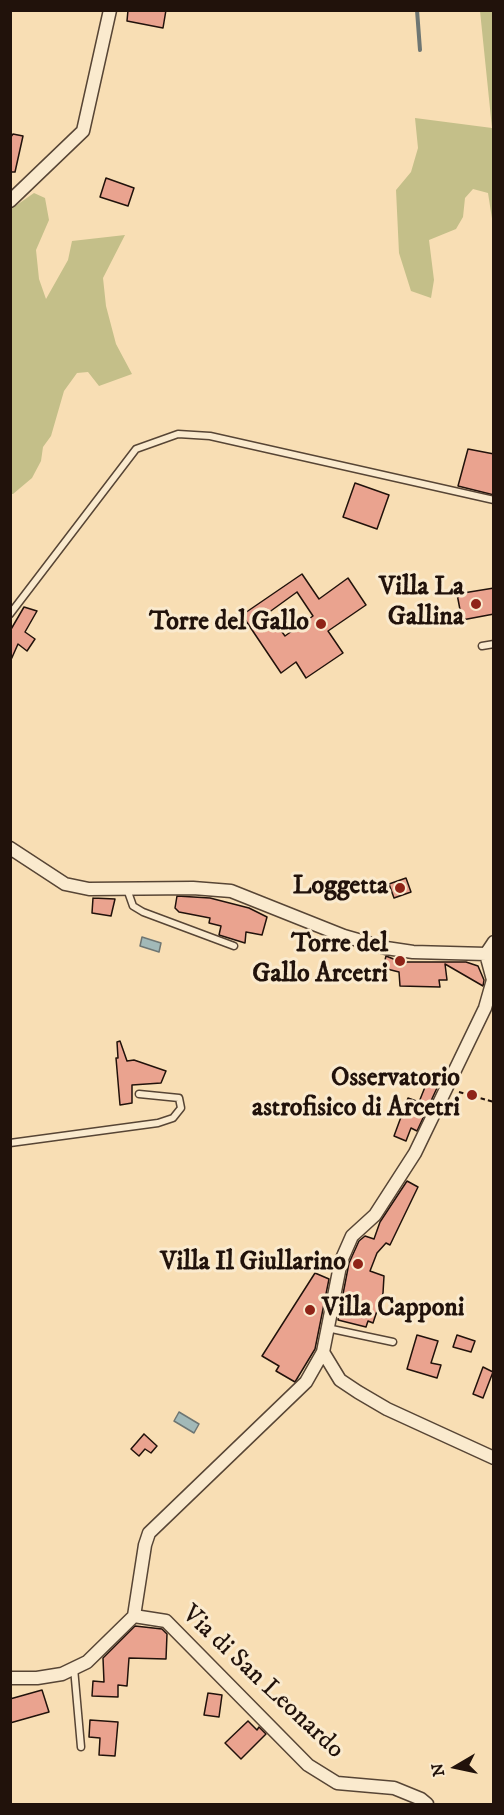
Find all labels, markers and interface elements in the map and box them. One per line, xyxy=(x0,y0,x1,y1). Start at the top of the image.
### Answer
place label: Villa La Gallina xyxy=(379,573,464,634)
marker: Villa La Gallina xyxy=(469,597,483,611)
place label: Torre del Gallo xyxy=(149,608,309,640)
marker: Torre del Gallo xyxy=(314,617,328,631)
place label: Loggetta xyxy=(293,872,388,904)
marker: Loggetta xyxy=(393,881,407,895)
place label: Torre del Gallo Arcetri xyxy=(252,930,388,992)
marker: Torre del Gallo Arcetri xyxy=(393,954,407,968)
place label: Osservatorio astrofisico di Arcetri xyxy=(252,1064,460,1126)
marker: Osservatorio astrofisico di Arcetri xyxy=(465,1088,479,1102)
place label: Villa Il Giullarino xyxy=(160,1248,346,1280)
marker: Villa Il Giullarino xyxy=(351,1257,365,1271)
place label: Villa Capponi xyxy=(322,1294,465,1326)
marker: Villa Capponi xyxy=(303,1303,317,1317)
street label: Via di San Leonardo xyxy=(174,1600,350,1766)
north arrow xyxy=(426,1737,486,1797)
text: N xyxy=(427,1762,449,1778)

